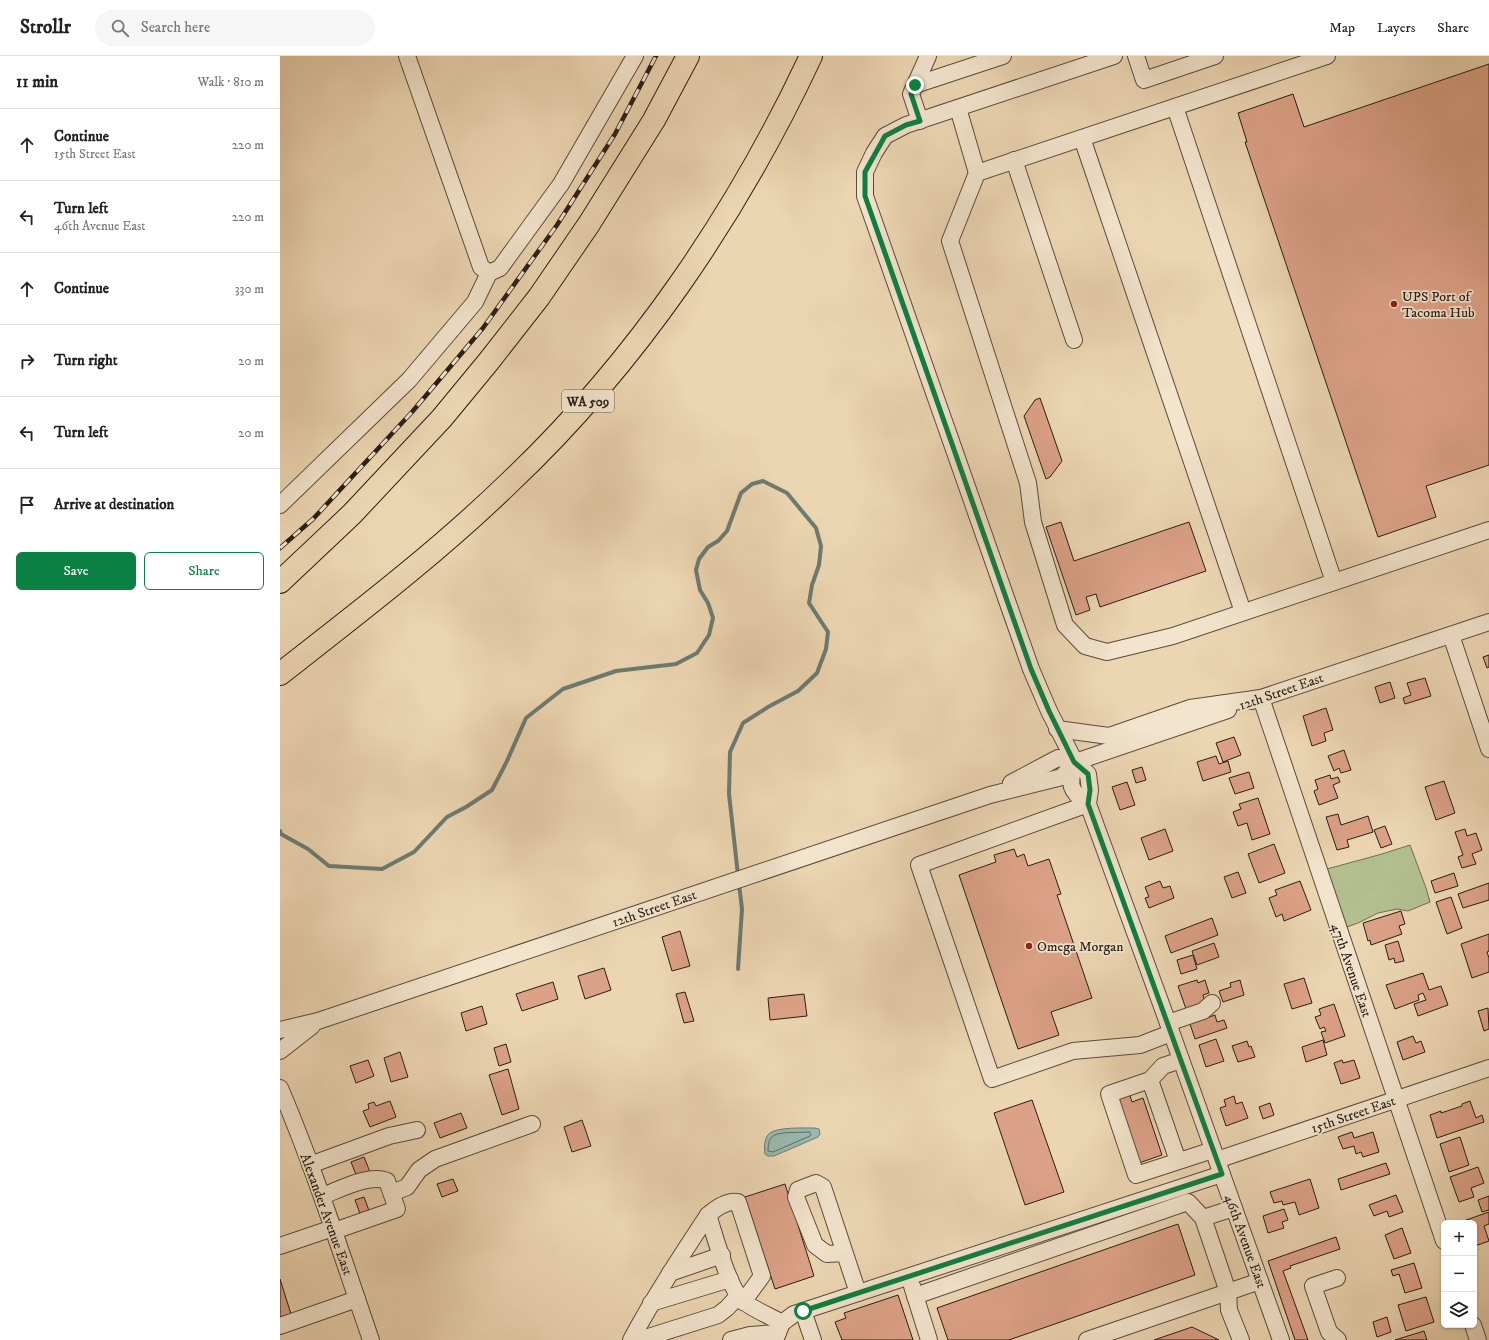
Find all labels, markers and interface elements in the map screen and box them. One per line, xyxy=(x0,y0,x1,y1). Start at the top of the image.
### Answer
search box xyxy=(95,10,375,46)
text: Strollr xyxy=(20,16,71,39)
icon: search xyxy=(109,17,131,39)
text: Search here xyxy=(141,18,210,37)
text: Map xyxy=(1329,19,1355,37)
text: Layers xyxy=(1377,19,1415,37)
text: Share xyxy=(1437,19,1469,37)
text: 11 min xyxy=(16,71,58,93)
text: Walk · 810 m xyxy=(198,74,264,90)
route end xyxy=(906,76,924,94)
text: Continue xyxy=(54,127,109,146)
icon: ahead xyxy=(16,134,38,156)
text: 220 m xyxy=(232,137,264,153)
text: 15th Street East xyxy=(54,146,136,162)
text: Turn left xyxy=(54,199,108,218)
icon: left xyxy=(16,206,38,228)
text: 220 m xyxy=(232,209,264,225)
text: 46th Avenue East xyxy=(54,218,146,234)
icon: ahead xyxy=(16,278,38,300)
text: Continue xyxy=(54,279,109,298)
text: 330 m xyxy=(235,281,264,297)
place label: UPS Port of Tacoma Hub xyxy=(1402,288,1475,322)
marker: UPS Port of Tacoma Hub xyxy=(1389,299,1399,309)
icon: right xyxy=(16,350,38,372)
text: Turn right xyxy=(54,351,117,370)
text: 20 m xyxy=(238,353,264,369)
road number: WA 509 xyxy=(562,390,614,412)
icon: left xyxy=(16,422,38,444)
text: Turn left xyxy=(54,423,108,442)
text: 20 m xyxy=(238,425,264,441)
icon: arrive xyxy=(16,494,38,516)
text: Arrive at destination xyxy=(54,495,174,514)
button: Save xyxy=(16,552,136,590)
button: Share xyxy=(144,552,264,590)
street label: 12th Street East xyxy=(1237,669,1326,715)
street label: 12th Street East xyxy=(610,886,699,932)
street label: 47th Avenue East xyxy=(1327,921,1376,1020)
place label: Omega Morgan xyxy=(1037,938,1124,956)
marker: Omega Morgan xyxy=(1024,941,1034,951)
street label: 15th Street East xyxy=(1309,1092,1398,1138)
street label: Alexander Avenue East xyxy=(296,1151,357,1278)
street label: 46th Avenue East xyxy=(1220,1192,1271,1291)
map controls xyxy=(1441,1220,1477,1328)
button: + xyxy=(1441,1220,1477,1256)
button: − xyxy=(1441,1256,1477,1292)
button: layers xyxy=(1441,1292,1477,1328)
route start xyxy=(794,1302,812,1320)

